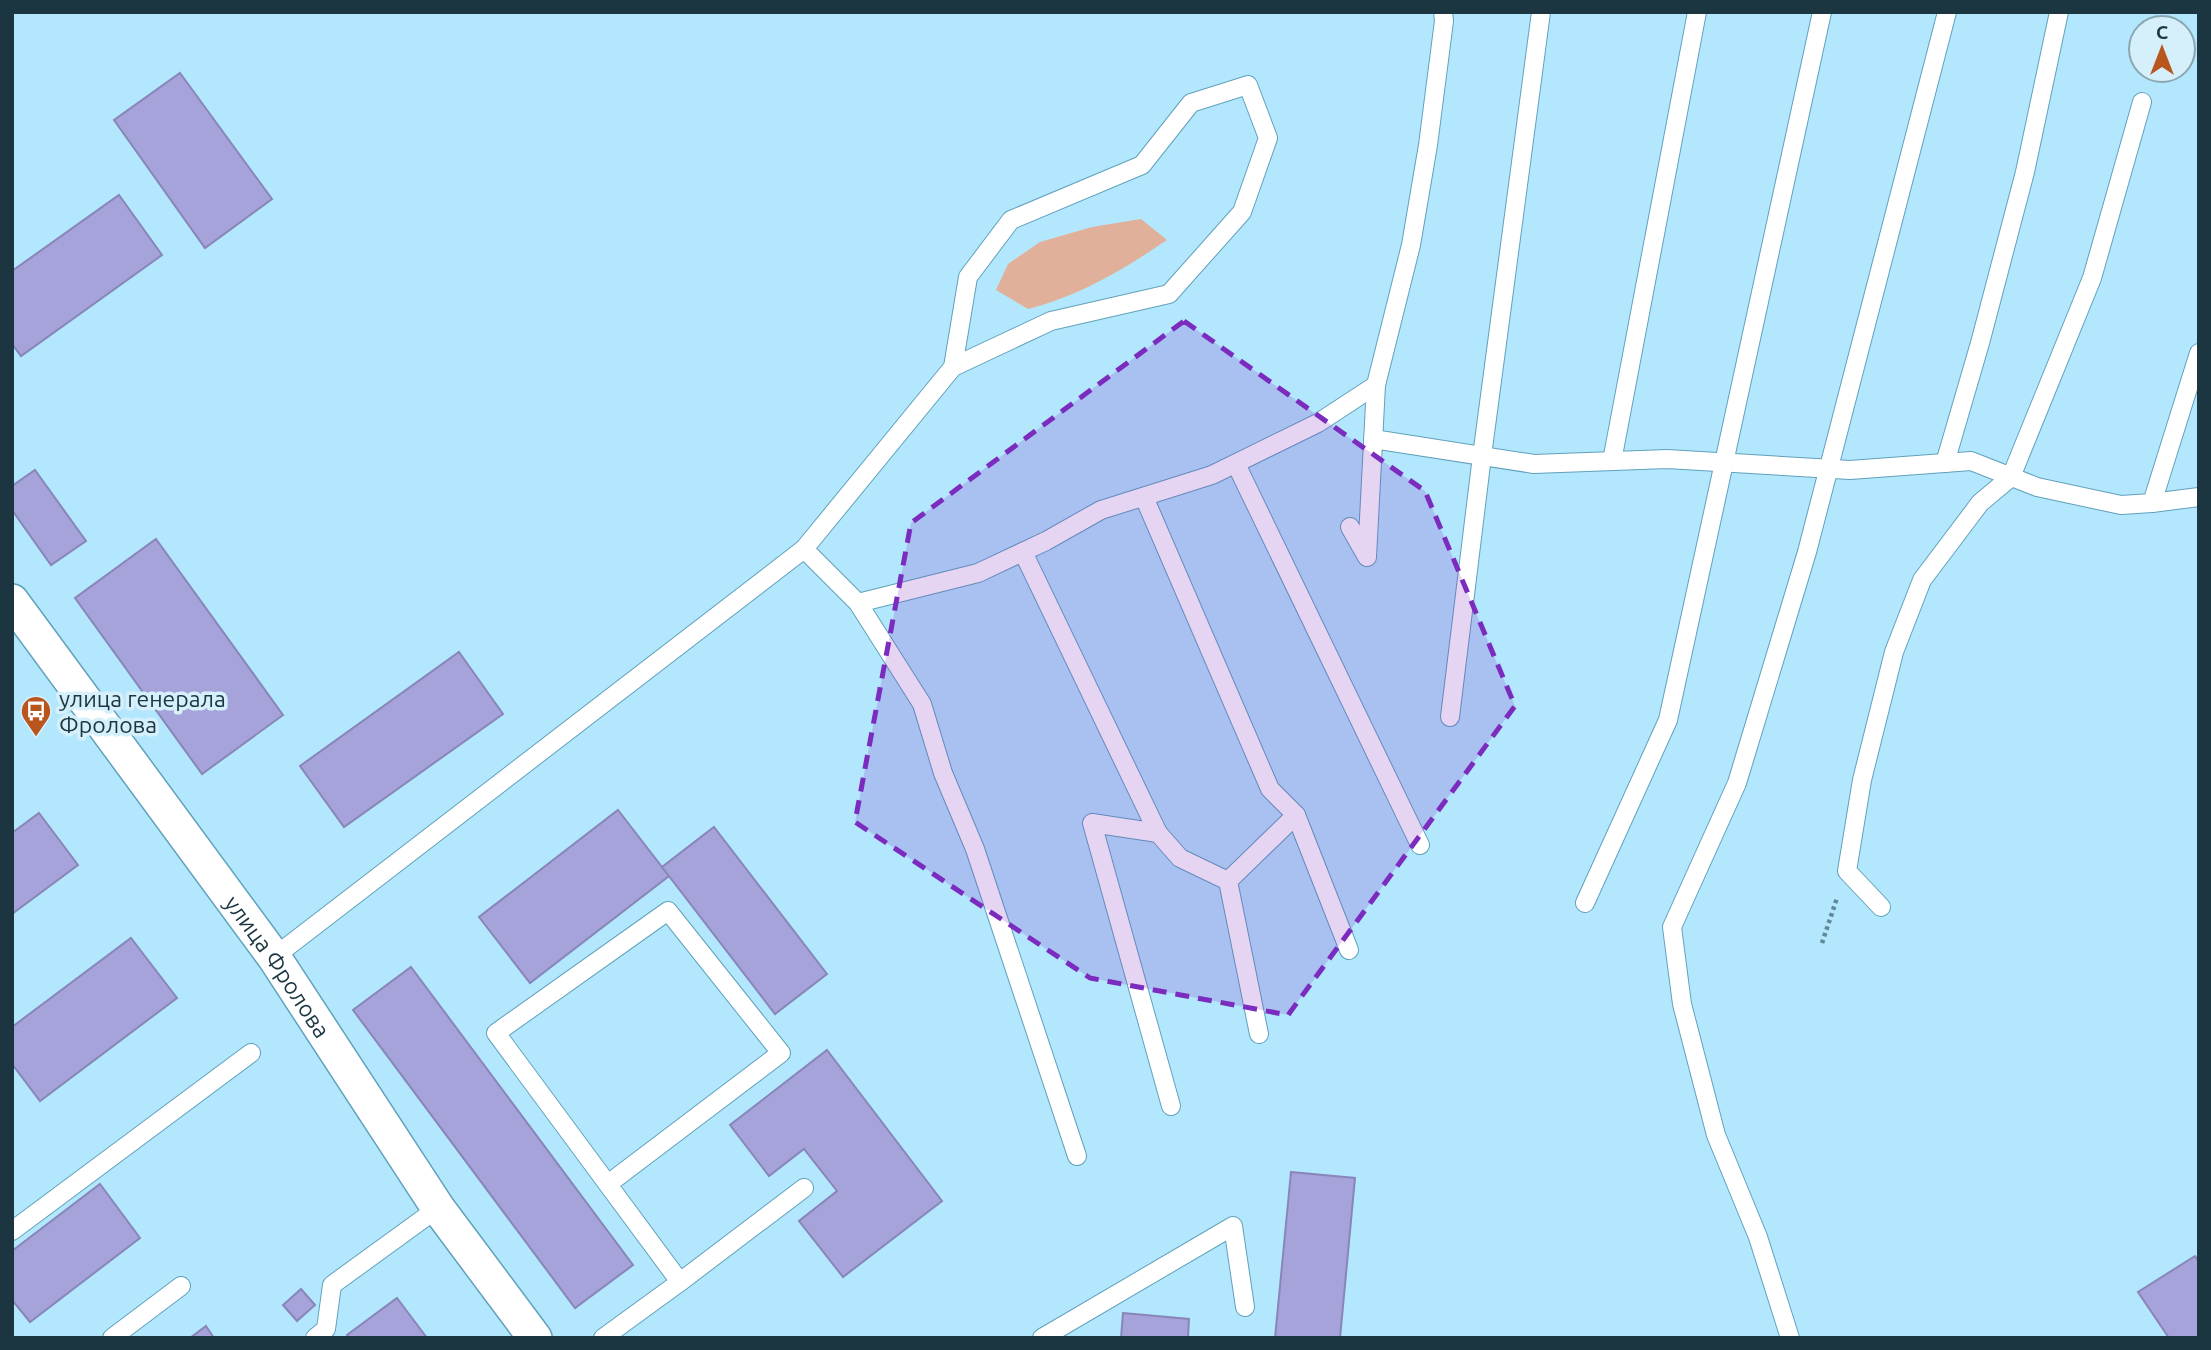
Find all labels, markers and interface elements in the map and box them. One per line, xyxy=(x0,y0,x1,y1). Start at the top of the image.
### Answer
north arrow xyxy=(2127,14,2197,84)
text: С xyxy=(2156,21,2168,43)
place label: улица генерала Фролова xyxy=(59,686,226,737)
bus stop icon: улица генерала Фролова xyxy=(19,694,53,738)
street label: улица Фролова xyxy=(221,891,335,1042)

